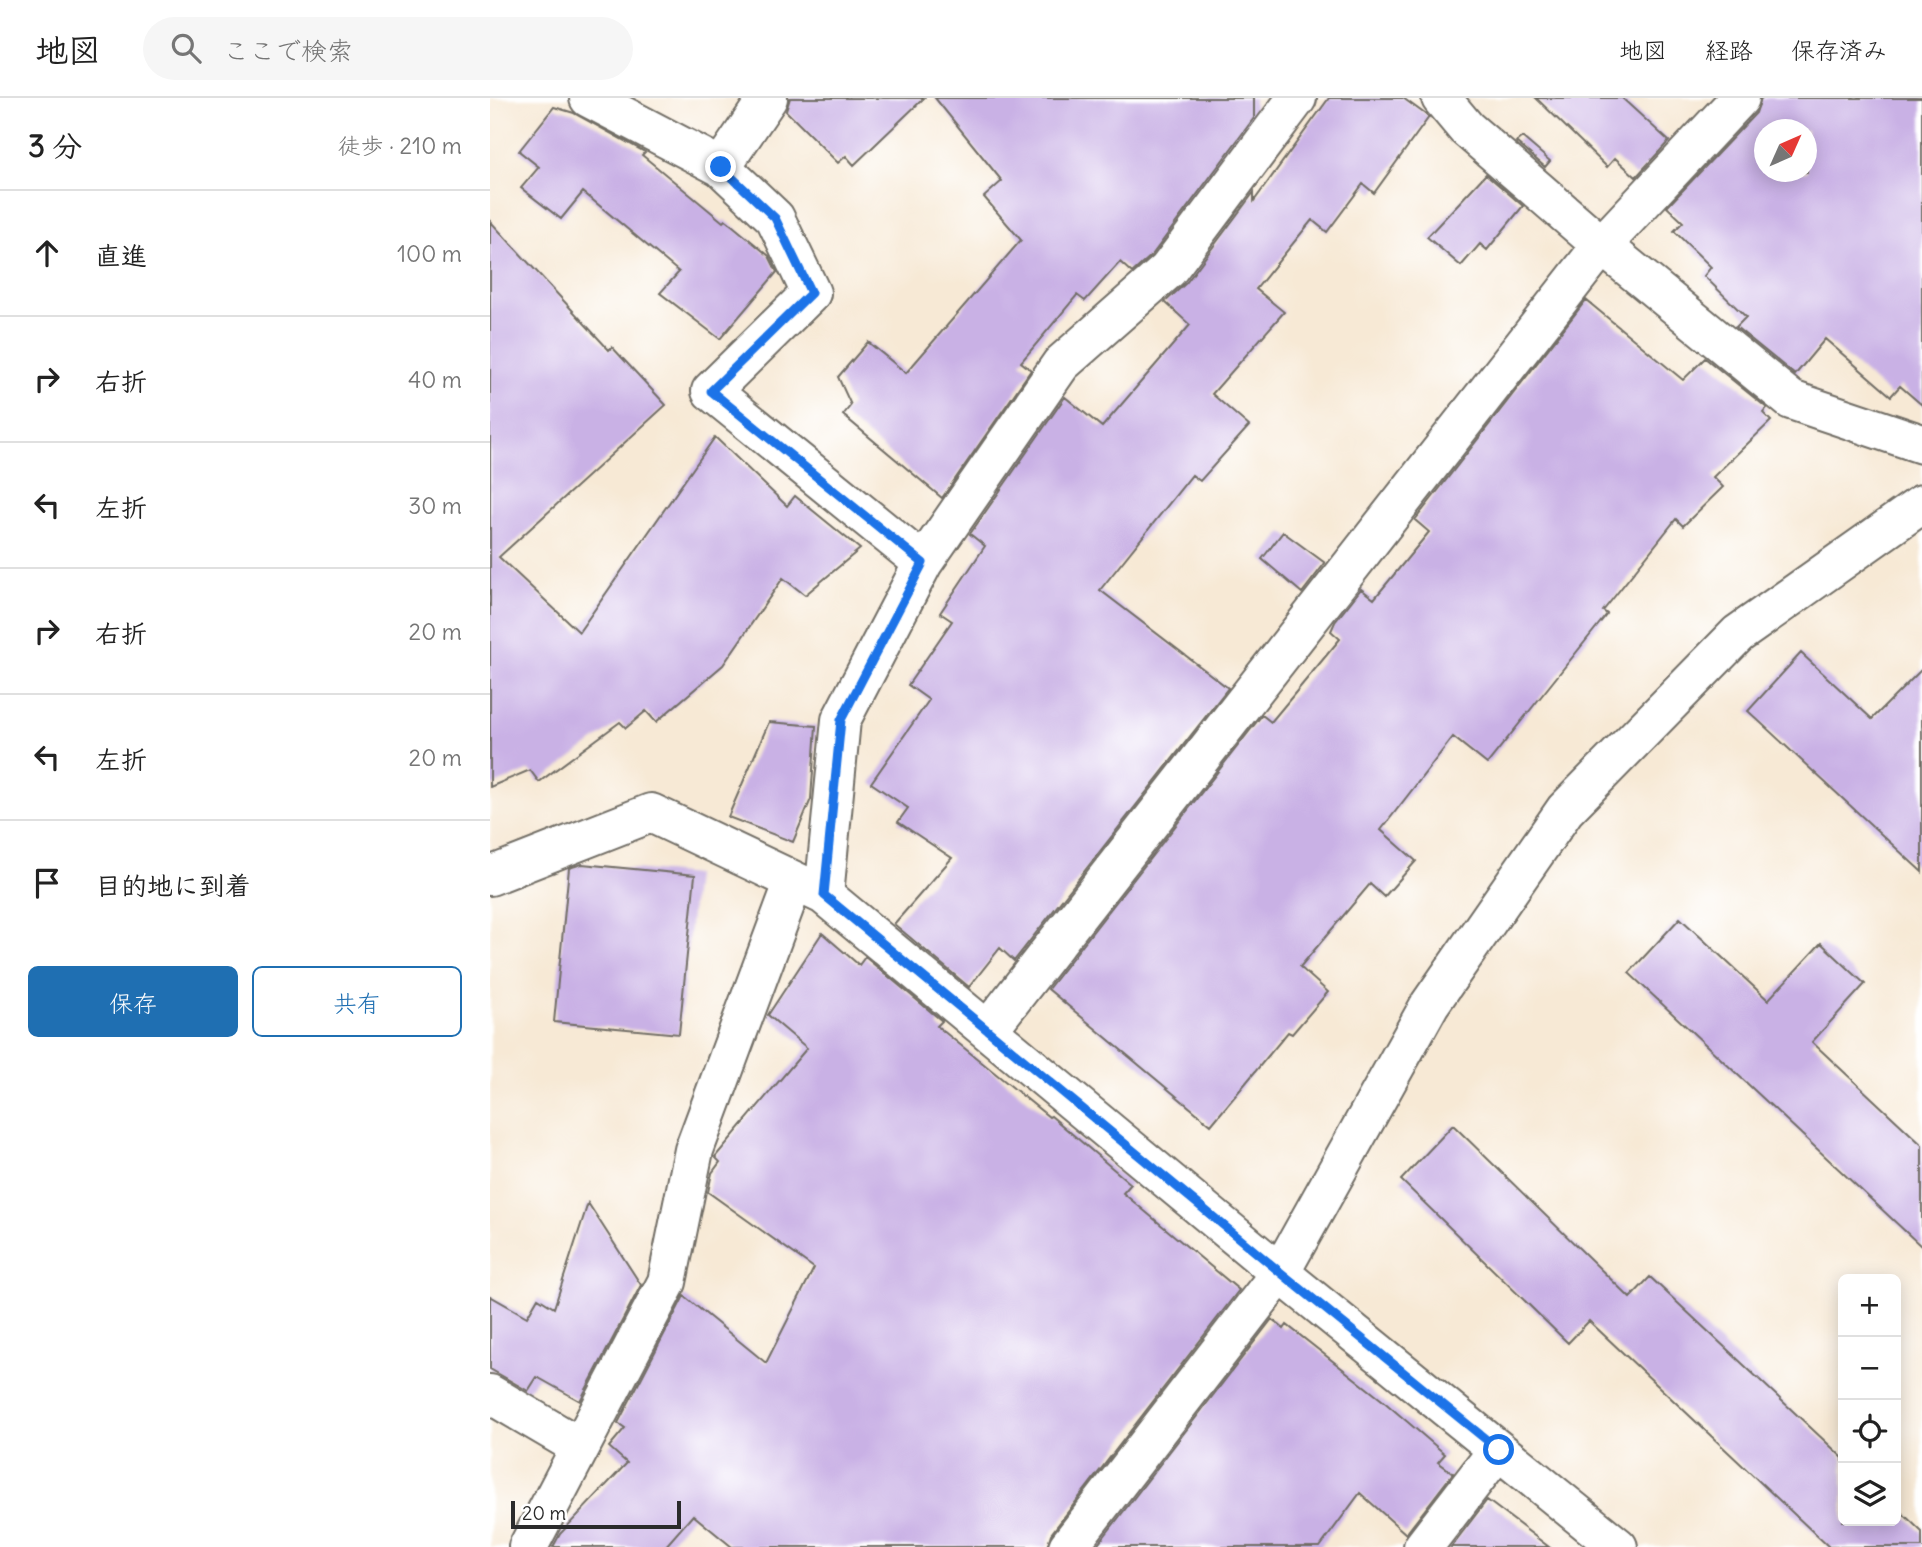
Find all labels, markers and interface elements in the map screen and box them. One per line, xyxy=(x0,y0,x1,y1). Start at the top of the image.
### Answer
search box xyxy=(143,17,633,80)
text: 地図 xyxy=(35,29,101,71)
icon: search xyxy=(167,29,205,67)
text: ここで検索 xyxy=(223,34,353,67)
text: 地図 xyxy=(1619,35,1667,65)
text: 経路 xyxy=(1705,35,1753,65)
text: 保存済み xyxy=(1791,35,1887,65)
north arrow xyxy=(1754,119,1817,182)
text: 3 分 xyxy=(28,127,82,165)
text: 徒歩 · 210 m xyxy=(337,131,462,160)
route end xyxy=(705,151,736,182)
icon: ahead xyxy=(28,234,66,272)
text: 直進 xyxy=(95,239,147,272)
text: 100 m xyxy=(397,239,462,268)
icon: right xyxy=(28,360,66,398)
text: 右折 xyxy=(95,365,147,398)
text: 40 m xyxy=(408,365,462,394)
icon: left xyxy=(28,486,66,524)
text: 左折 xyxy=(95,491,147,524)
text: 30 m xyxy=(408,491,462,520)
icon: right xyxy=(28,612,66,650)
text: 右折 xyxy=(95,617,147,650)
text: 20 m xyxy=(409,617,462,646)
icon: left xyxy=(28,738,66,776)
text: 左折 xyxy=(95,743,147,776)
text: 20 m xyxy=(409,743,462,772)
icon: arrive xyxy=(28,864,66,902)
text: 目的地に到着 xyxy=(95,869,251,902)
button: 保存 xyxy=(28,966,238,1037)
button: 共有 xyxy=(252,966,462,1037)
map controls xyxy=(1838,1274,1901,1526)
button: + xyxy=(1838,1274,1901,1337)
button: − xyxy=(1838,1337,1901,1400)
button: locate xyxy=(1838,1400,1901,1463)
route start xyxy=(1483,1434,1514,1465)
button: layers xyxy=(1838,1463,1901,1526)
scale bar xyxy=(511,1498,681,1530)
text: 20 m xyxy=(522,1501,566,1525)

